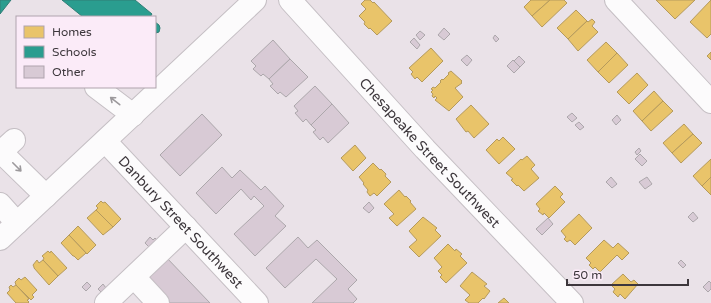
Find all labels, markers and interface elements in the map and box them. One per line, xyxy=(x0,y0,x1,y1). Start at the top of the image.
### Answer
legend xyxy=(16,16,156,88)
text: Homes xyxy=(52,25,92,39)
text: Schools xyxy=(52,45,97,59)
text: Other xyxy=(52,65,85,79)
street label: Chesapeake Street Southwest xyxy=(356,74,504,231)
one-way arrow xyxy=(109,97,120,105)
street label: Danbury Street Southwest xyxy=(115,152,247,292)
one-way arrow xyxy=(12,163,22,172)
scale bar xyxy=(567,261,688,287)
text: 50 m xyxy=(573,268,602,282)

